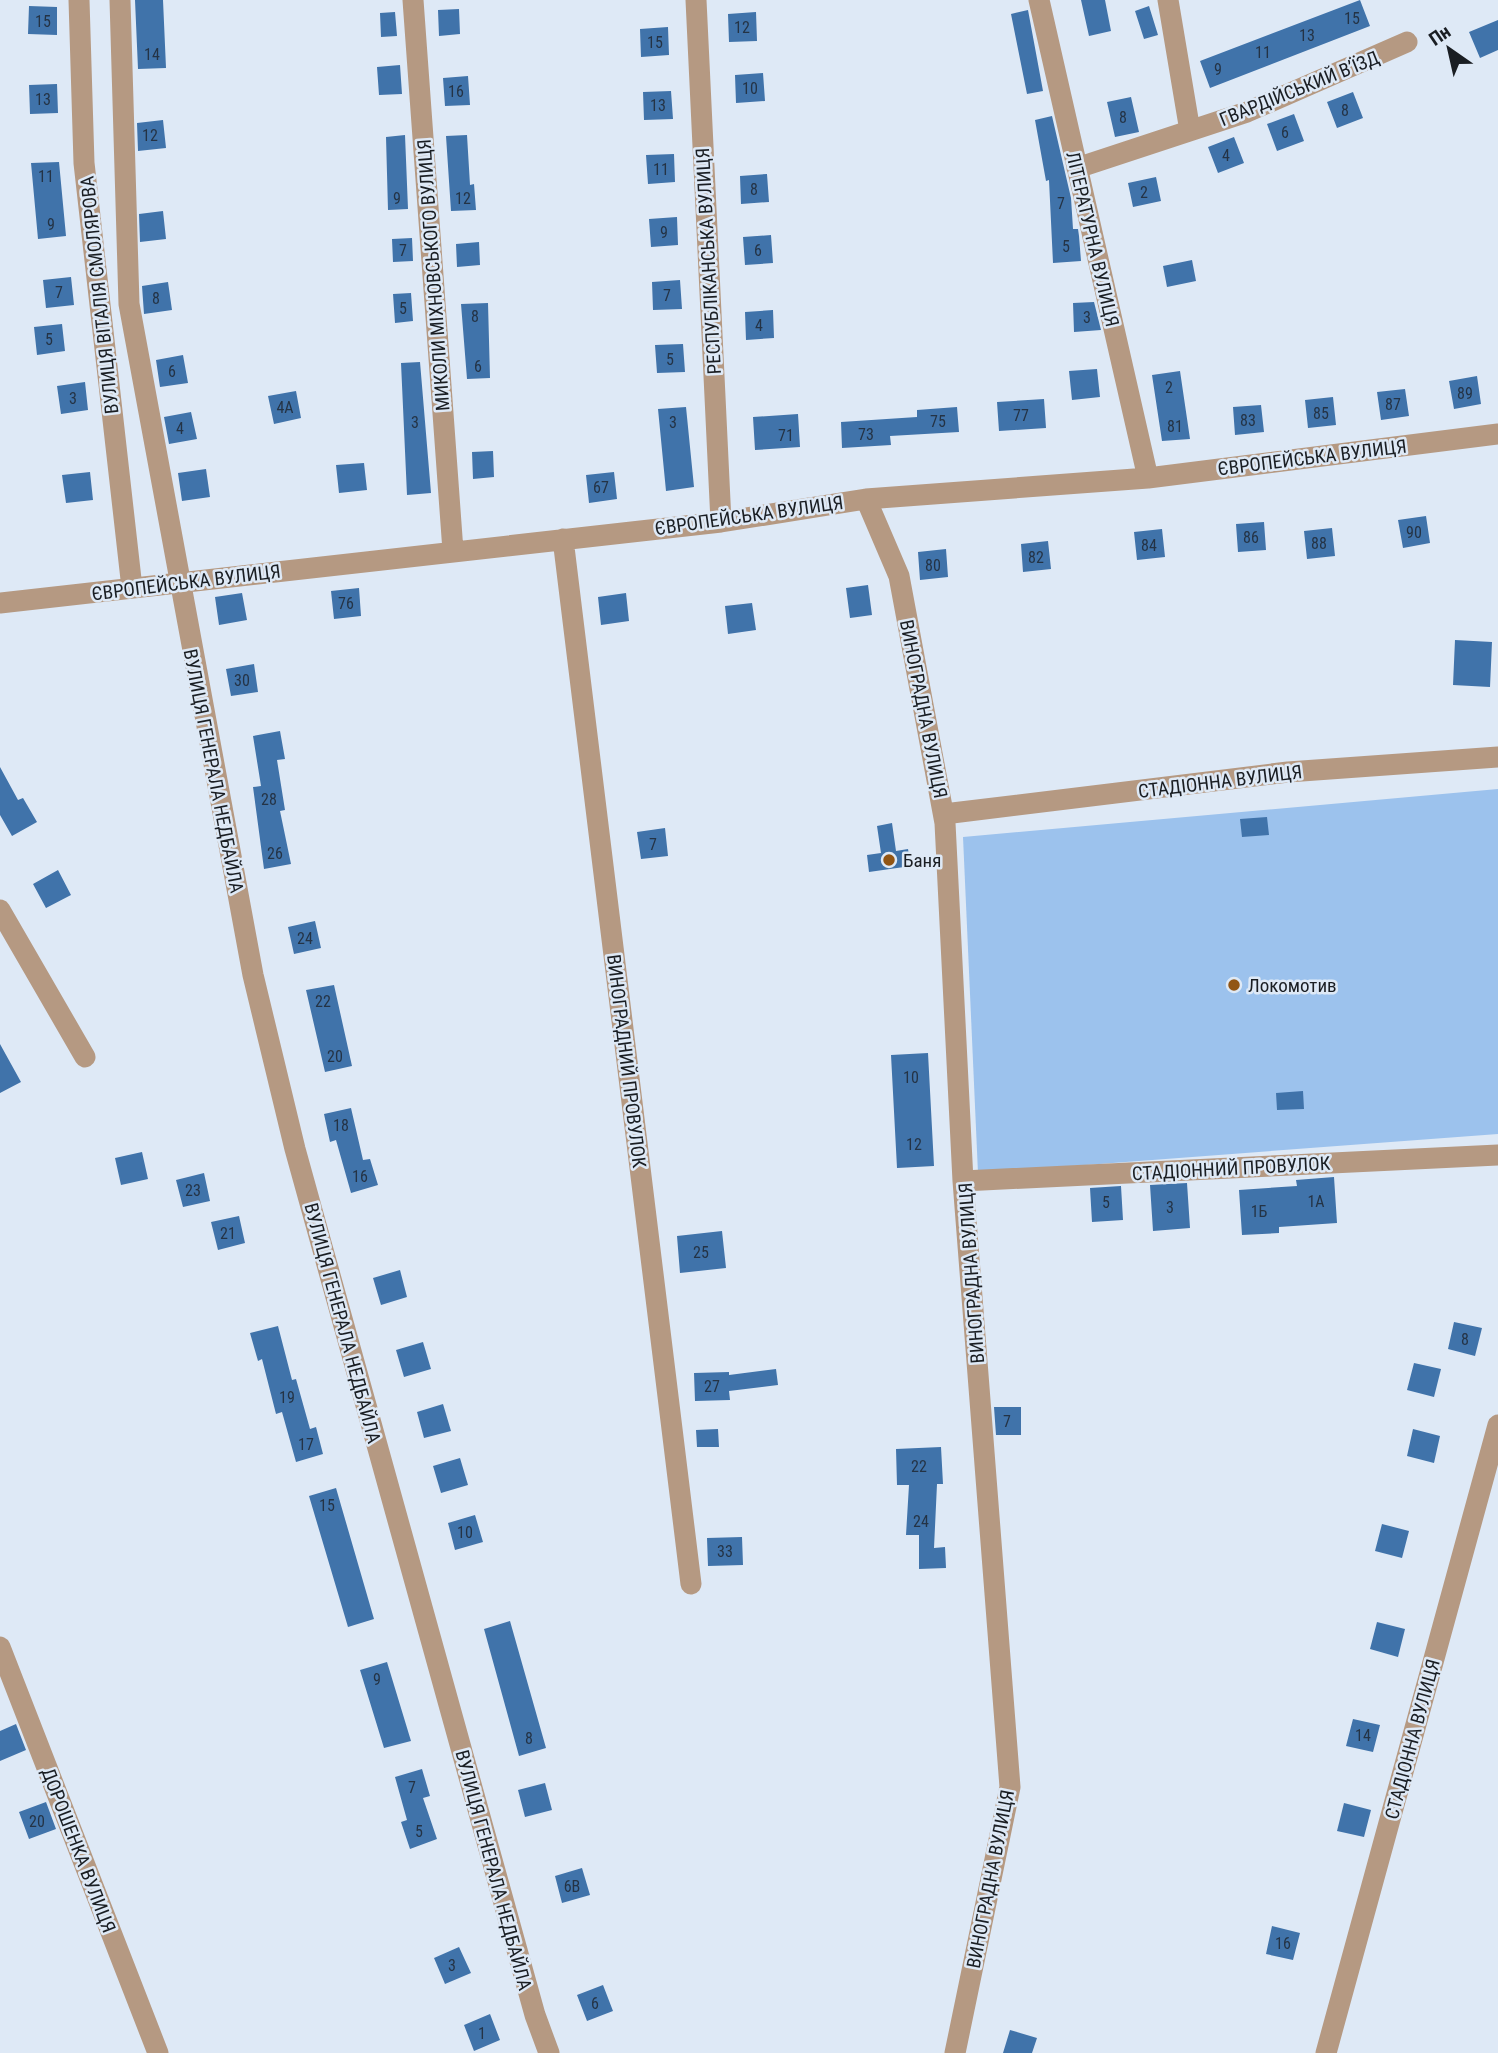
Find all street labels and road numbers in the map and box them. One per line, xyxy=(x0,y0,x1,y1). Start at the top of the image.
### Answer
street label: ГВАРДІЙСЬКИЙ В’ЇЗД xyxy=(1216,46,1382,131)
street label: МИКОЛИ МІХНОВСЬКОГО ВУЛИЦЯ xyxy=(413,138,454,412)
street label: РЕСПУБЛІКАНСЬКА ВУЛИЦЯ xyxy=(691,147,726,375)
street label: ЛІТЕРАТУРНА ВУЛИЦЯ xyxy=(1061,149,1124,329)
street label: ВУЛИЦЯ ВІТАЛІЯ СМОЛЯРОВА xyxy=(76,175,123,415)
street label: ЄВРОПЕЙСЬКА ВУЛИЦЯ xyxy=(1216,434,1408,481)
street label: ЄВРОПЕЙСЬКА ВУЛИЦЯ xyxy=(653,491,845,540)
street label: ЄВРОПЕЙСЬКА ВУЛИЦЯ xyxy=(90,559,282,606)
street label: ВИНОГРАДНА ВУЛИЦЯ xyxy=(895,618,952,800)
street label: ВУЛИЦЯ ГЕНЕРАЛА НЕДБАЙЛА xyxy=(179,647,248,895)
street label: СТАДІОННА ВУЛИЦЯ xyxy=(1137,760,1303,803)
street label: ВИНОГРАДНИЙ ПРОВУЛОК xyxy=(602,953,651,1169)
street label: СТАДІОННИЙ ПРОВУЛОК xyxy=(1131,1152,1331,1185)
street label: ВИНОГРАДНА ВУЛИЦЯ xyxy=(954,1182,989,1364)
street label: ВУЛИЦЯ ГЕНЕРАЛА НЕДБАЙЛА xyxy=(299,1200,386,1446)
street label: СТАДІОННА ВУЛИЦЯ xyxy=(1380,1656,1445,1822)
street label: ВУЛИЦЯ ГЕНЕРАЛА НЕДБАЙЛА xyxy=(450,1747,537,1993)
street label: ДОРОШЕНКА ВУЛИЦЯ xyxy=(36,1764,121,1936)
street label: ВИНОГРАДНА ВУЛИЦЯ xyxy=(962,1788,1019,1970)

